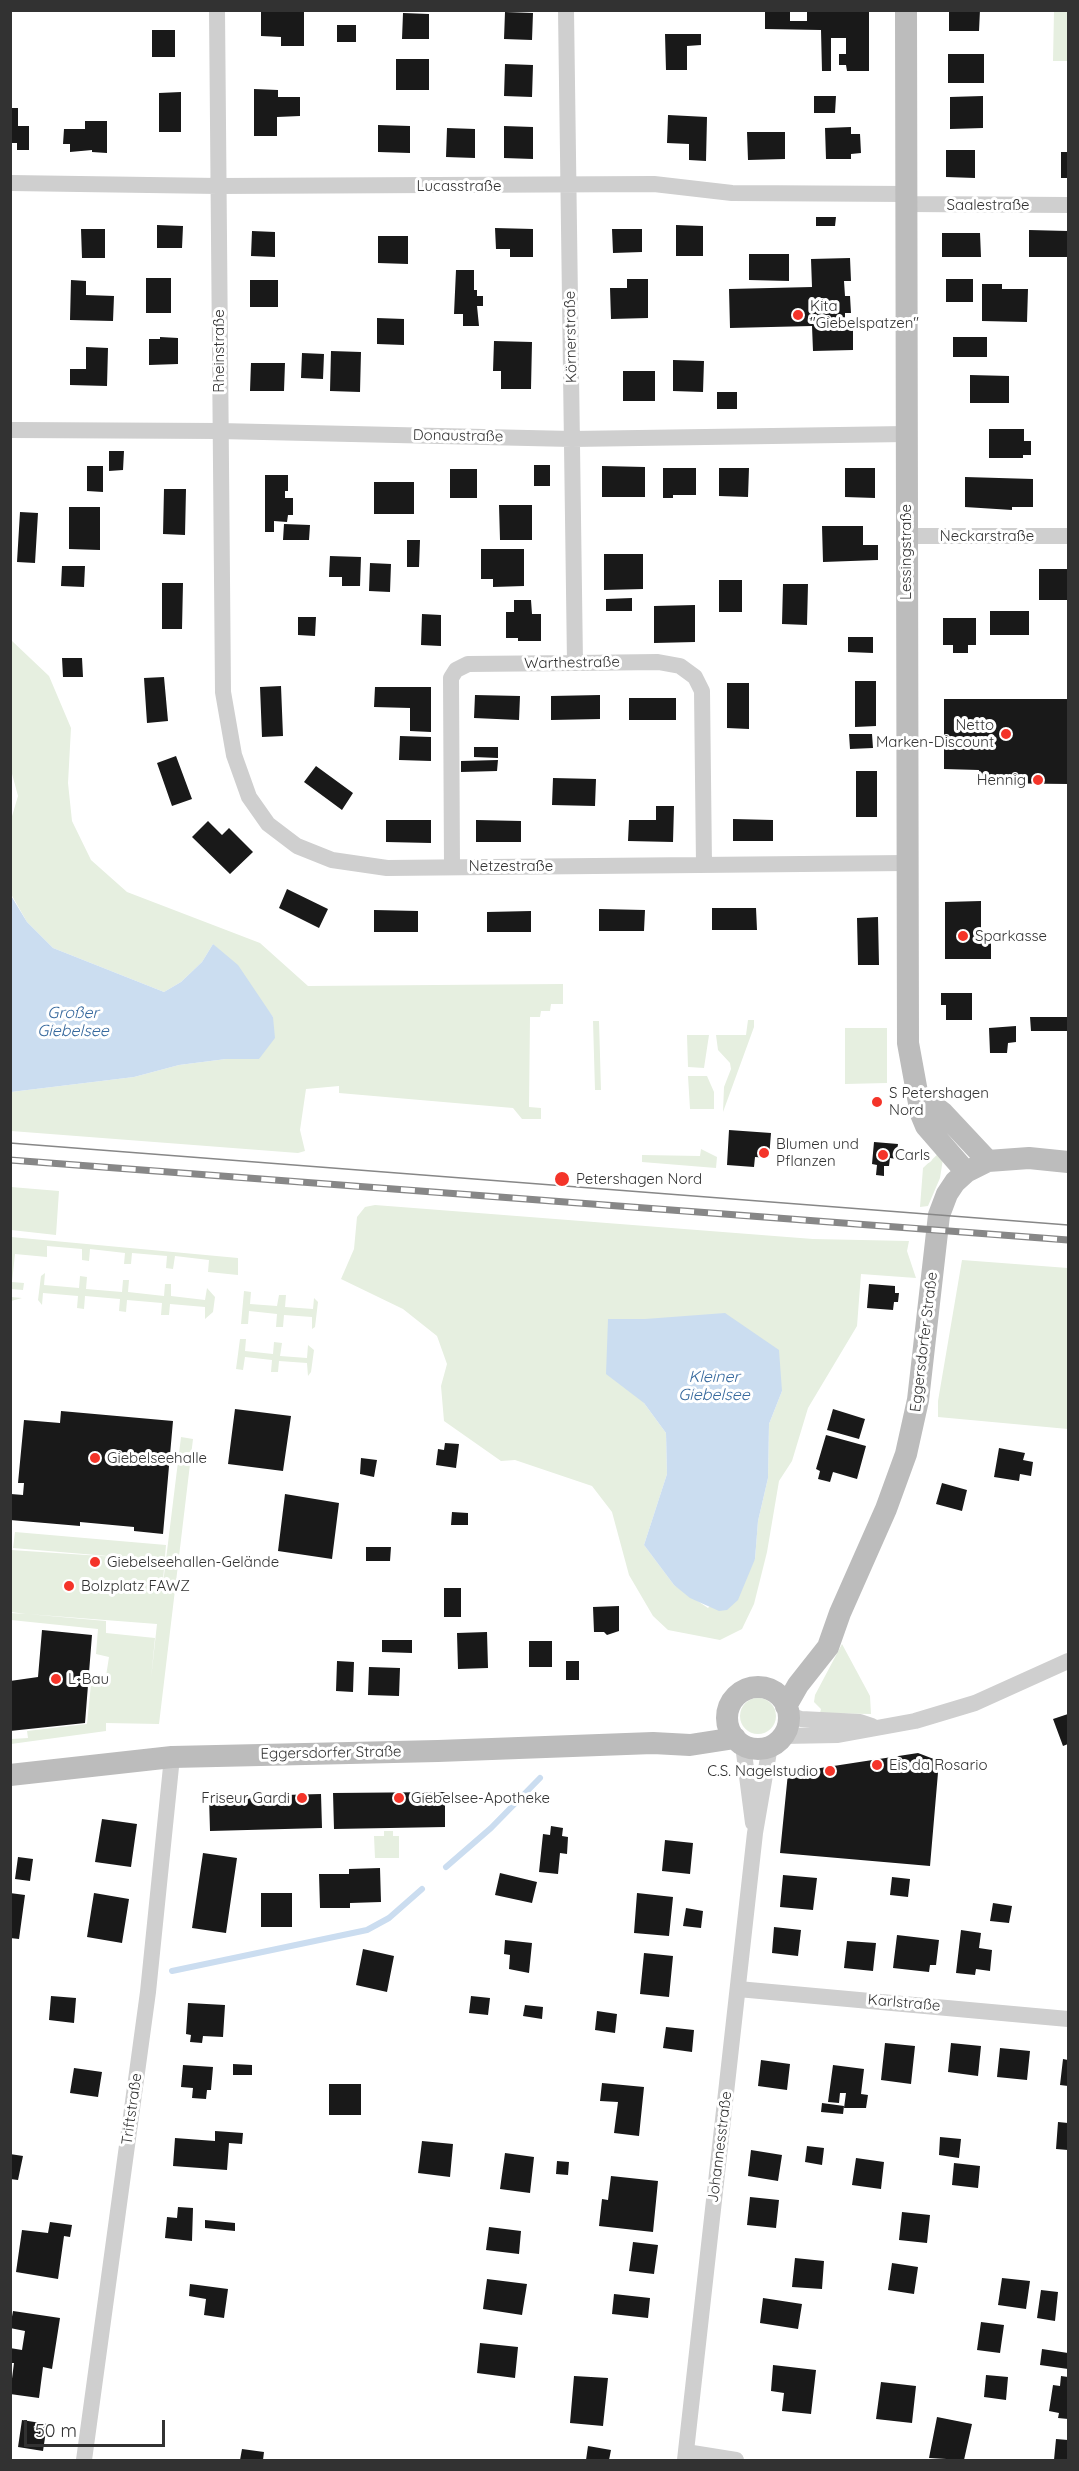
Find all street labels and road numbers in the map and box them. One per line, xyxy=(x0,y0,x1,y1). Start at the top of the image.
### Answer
street label: Lucasstraße xyxy=(417,177,501,195)
street label: Saalestraße xyxy=(947,196,1029,214)
street label: Körnerstraße xyxy=(561,291,581,383)
street label: Rheinstraße xyxy=(210,309,228,393)
street label: Donaustraße xyxy=(413,426,503,446)
street label: Lessingstraße xyxy=(897,504,915,600)
street label: Neckarstraße xyxy=(940,527,1034,545)
street label: Warthestraße xyxy=(524,653,620,673)
street label: Netzestraße xyxy=(469,857,553,875)
street label: Eggersdorfer Straße xyxy=(906,1271,942,1413)
street label: Eggersdorfer Straße xyxy=(260,1743,402,1763)
street label: Karlstraße xyxy=(867,1991,941,2015)
street label: Triftstraße xyxy=(118,2072,146,2146)
street label: Johannesstraße xyxy=(704,2090,736,2204)

